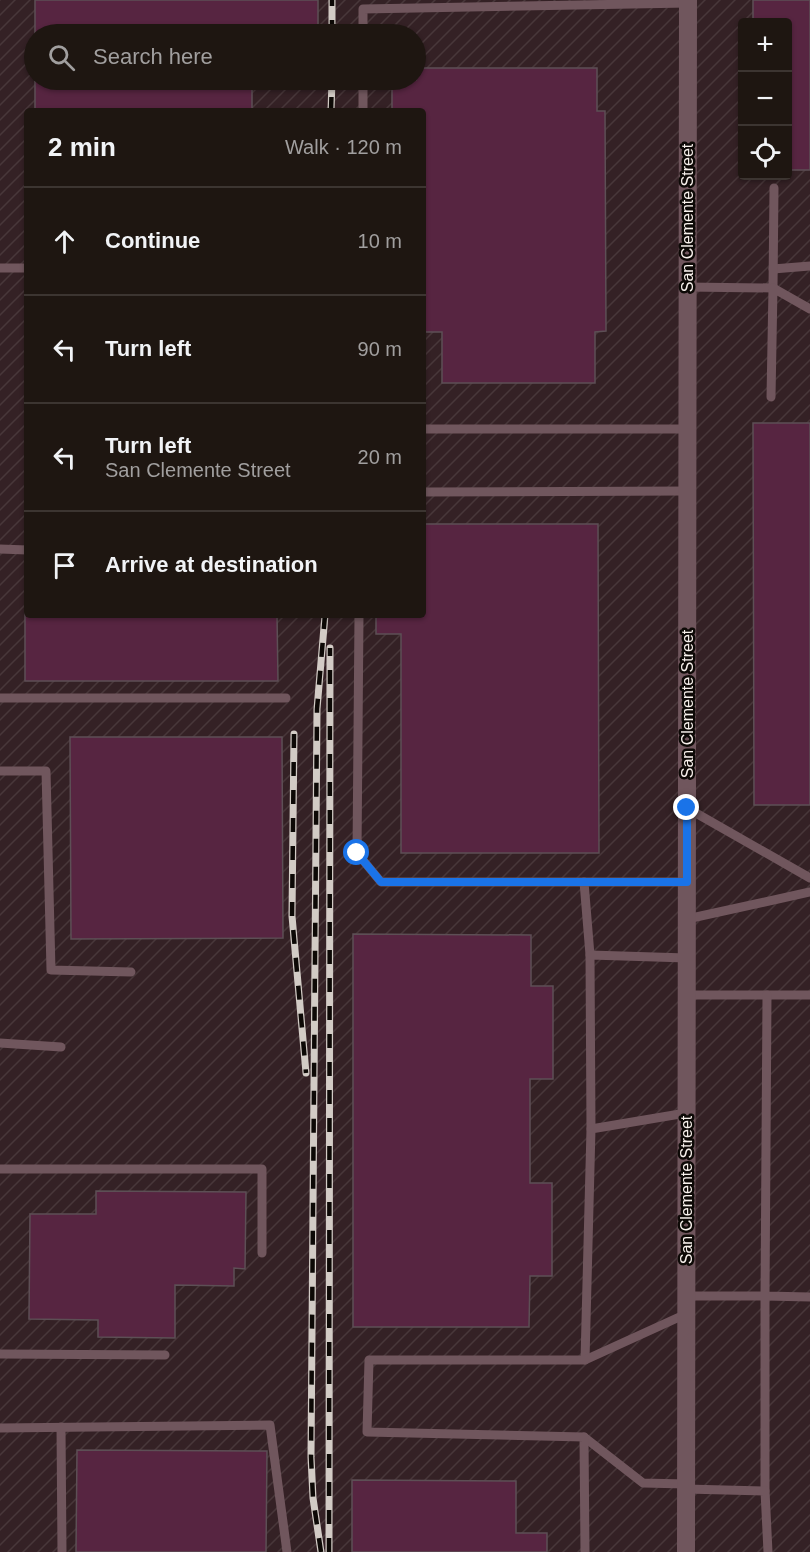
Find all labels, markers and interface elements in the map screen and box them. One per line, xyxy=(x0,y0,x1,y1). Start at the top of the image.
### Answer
map controls xyxy=(738,18,792,180)
button: + xyxy=(738,18,792,72)
search box xyxy=(24,24,426,90)
icon: search xyxy=(45,41,78,74)
text: Search here xyxy=(93,44,213,69)
button: − xyxy=(738,72,792,126)
button: locate xyxy=(738,126,792,180)
text: 2 min xyxy=(48,132,116,162)
text: Walk · 120 m xyxy=(285,136,402,158)
street label: San Clemente Street xyxy=(679,143,696,292)
icon: ahead xyxy=(48,225,81,258)
text: Continue xyxy=(105,228,200,253)
text: 10 m xyxy=(358,230,402,252)
icon: left xyxy=(48,333,81,366)
text: Turn left xyxy=(105,336,191,361)
text: 90 m xyxy=(358,338,402,360)
text: Turn left xyxy=(105,433,191,458)
icon: left xyxy=(48,441,81,474)
text: 20 m xyxy=(358,446,402,468)
text: San Clemente Street xyxy=(105,459,291,481)
icon: arrive xyxy=(48,549,81,582)
text: Arrive at destination xyxy=(105,552,318,577)
street label: San Clemente Street xyxy=(679,629,696,778)
route end xyxy=(673,794,699,820)
route start xyxy=(343,839,369,865)
street label: San Clemente Street xyxy=(678,1115,695,1264)

